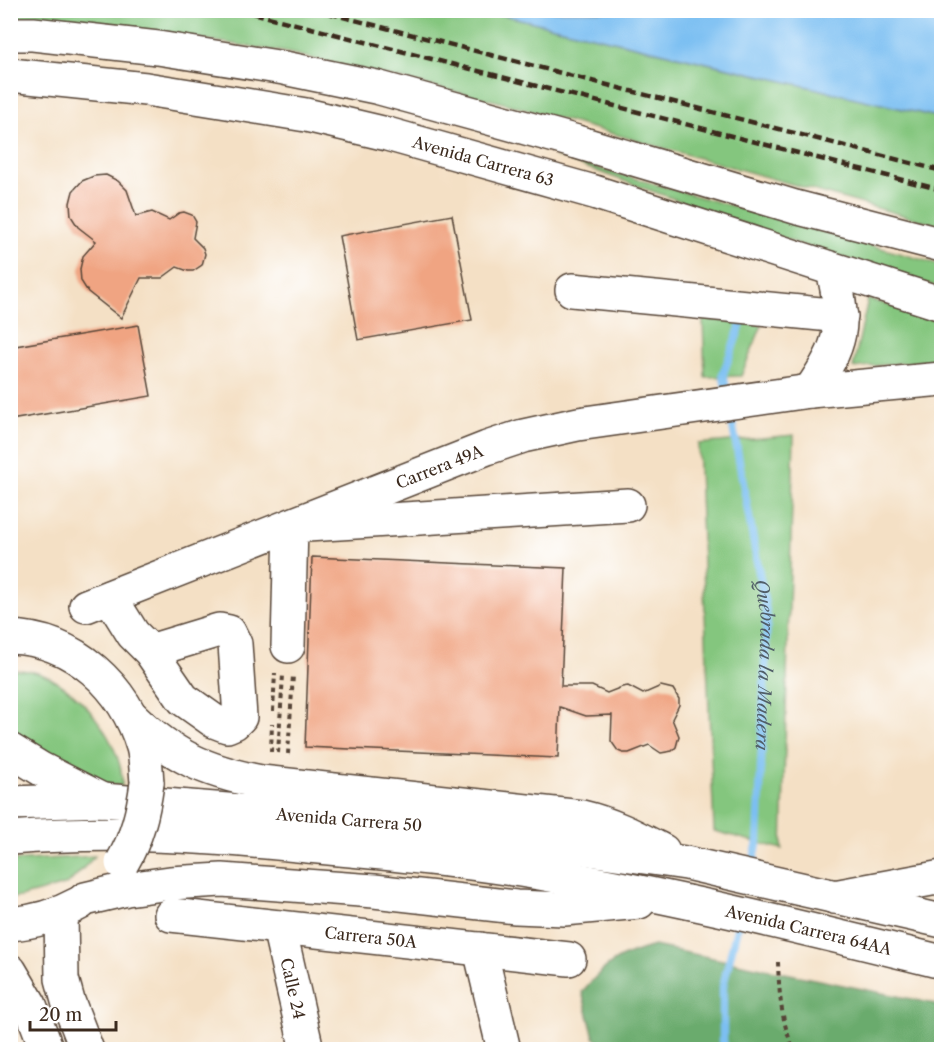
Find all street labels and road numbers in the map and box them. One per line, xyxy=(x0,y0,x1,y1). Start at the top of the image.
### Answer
street label: Avenida Carrera 63 xyxy=(409,131,556,190)
street label: Carrera 49A xyxy=(393,440,487,493)
street label: Avenida Carrera 50 xyxy=(274,804,423,835)
street label: Avenida Carrera 64AA xyxy=(723,901,895,960)
street label: Carrera 50A xyxy=(324,922,419,952)
street label: Calle 24 xyxy=(276,956,310,1021)

